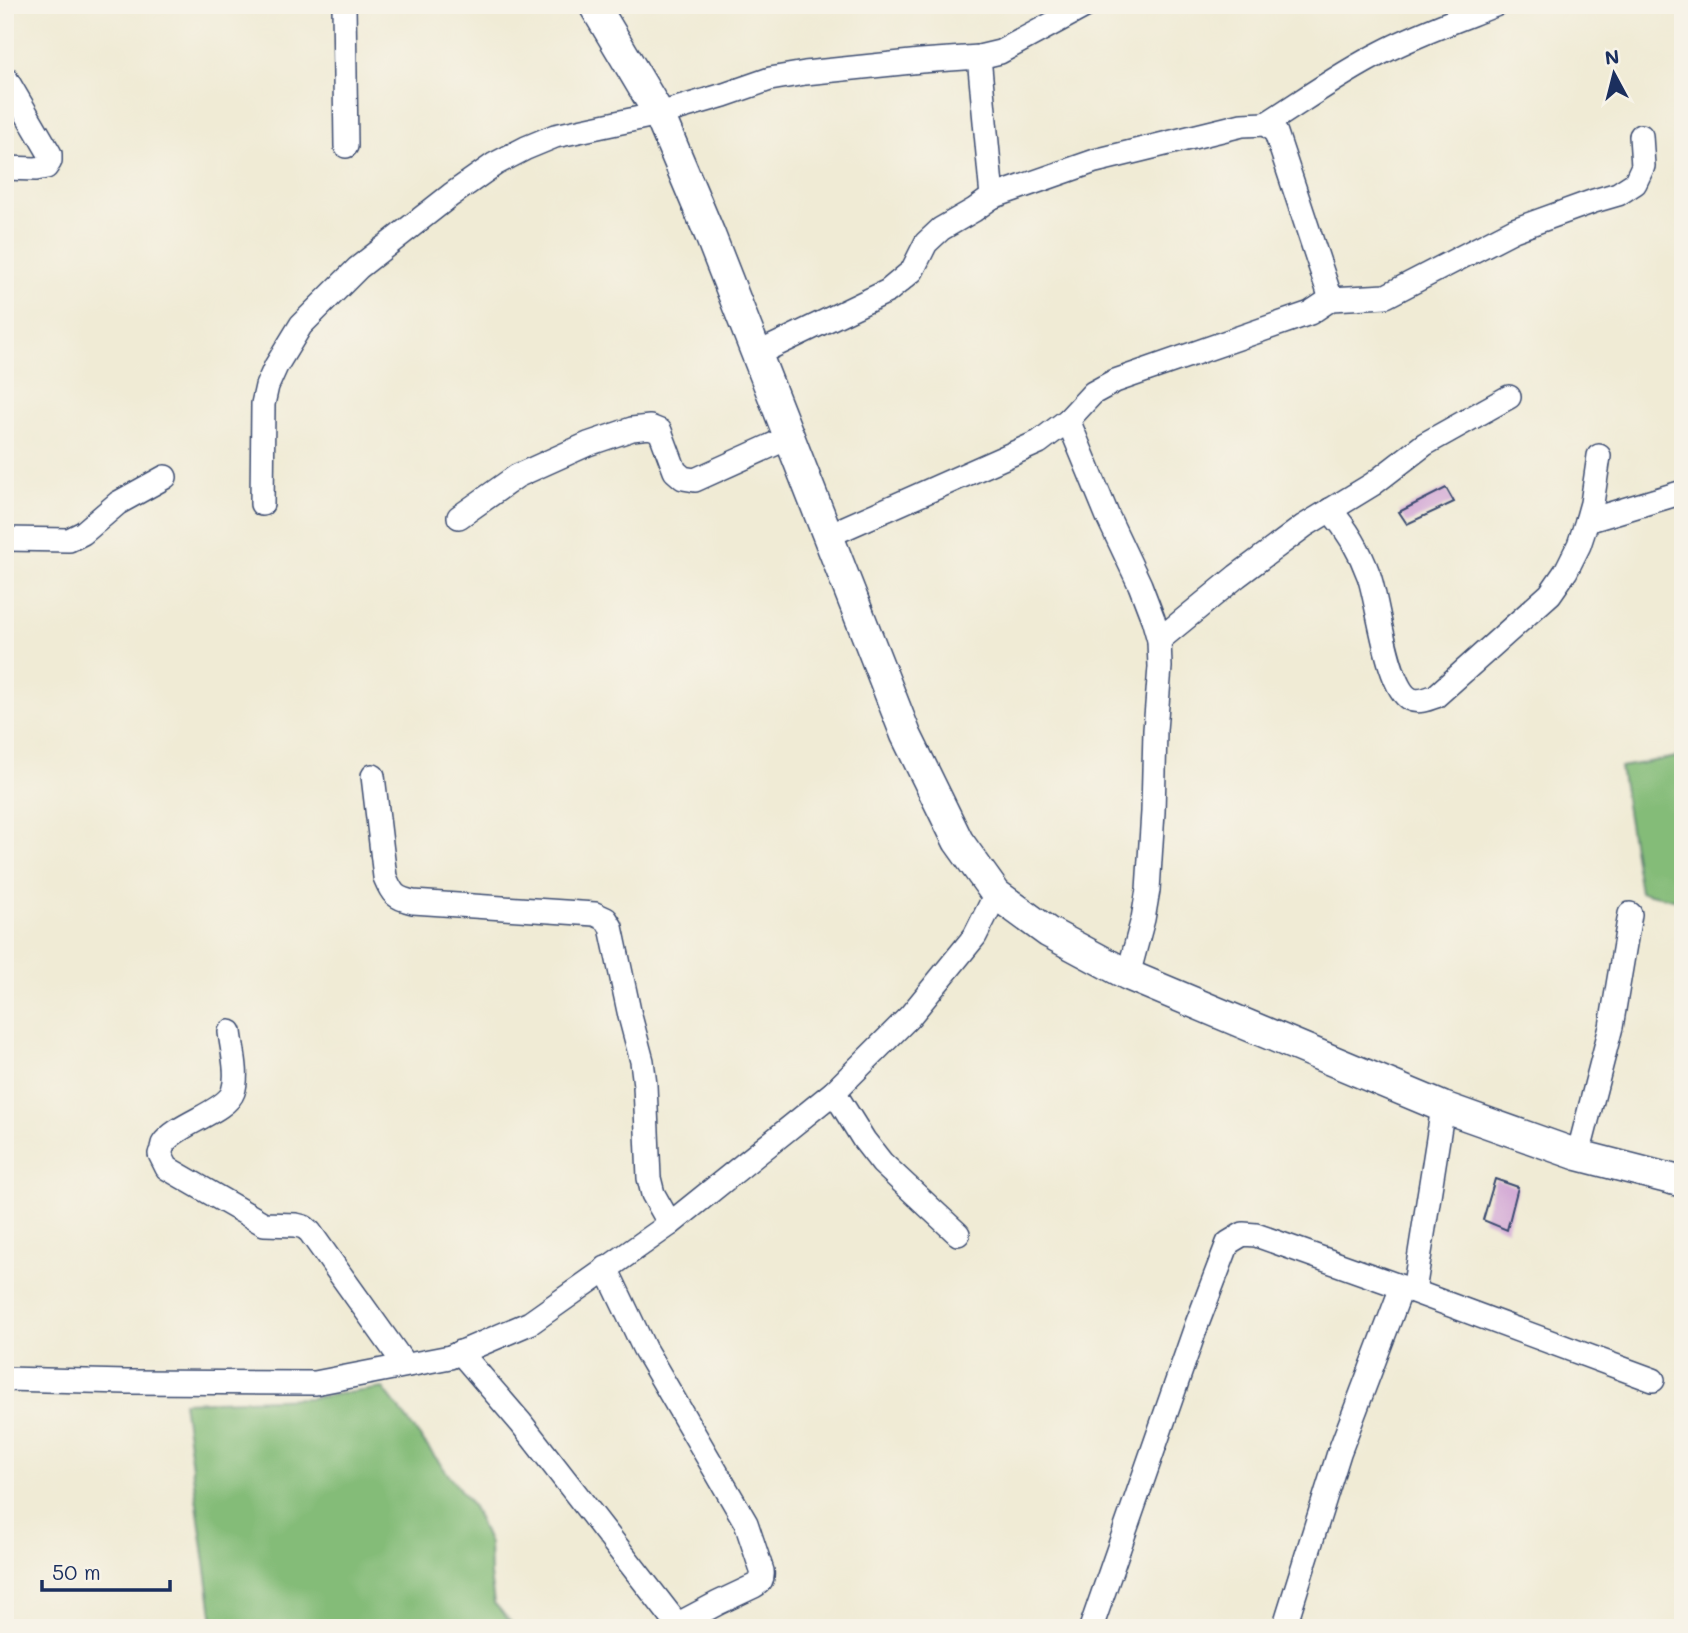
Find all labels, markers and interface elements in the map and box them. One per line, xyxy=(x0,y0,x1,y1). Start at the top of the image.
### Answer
north arrow xyxy=(1580,38,1650,108)
text: N xyxy=(1603,43,1621,70)
scale bar xyxy=(42,1549,170,1593)
text: 50 m xyxy=(52,1558,101,1585)

